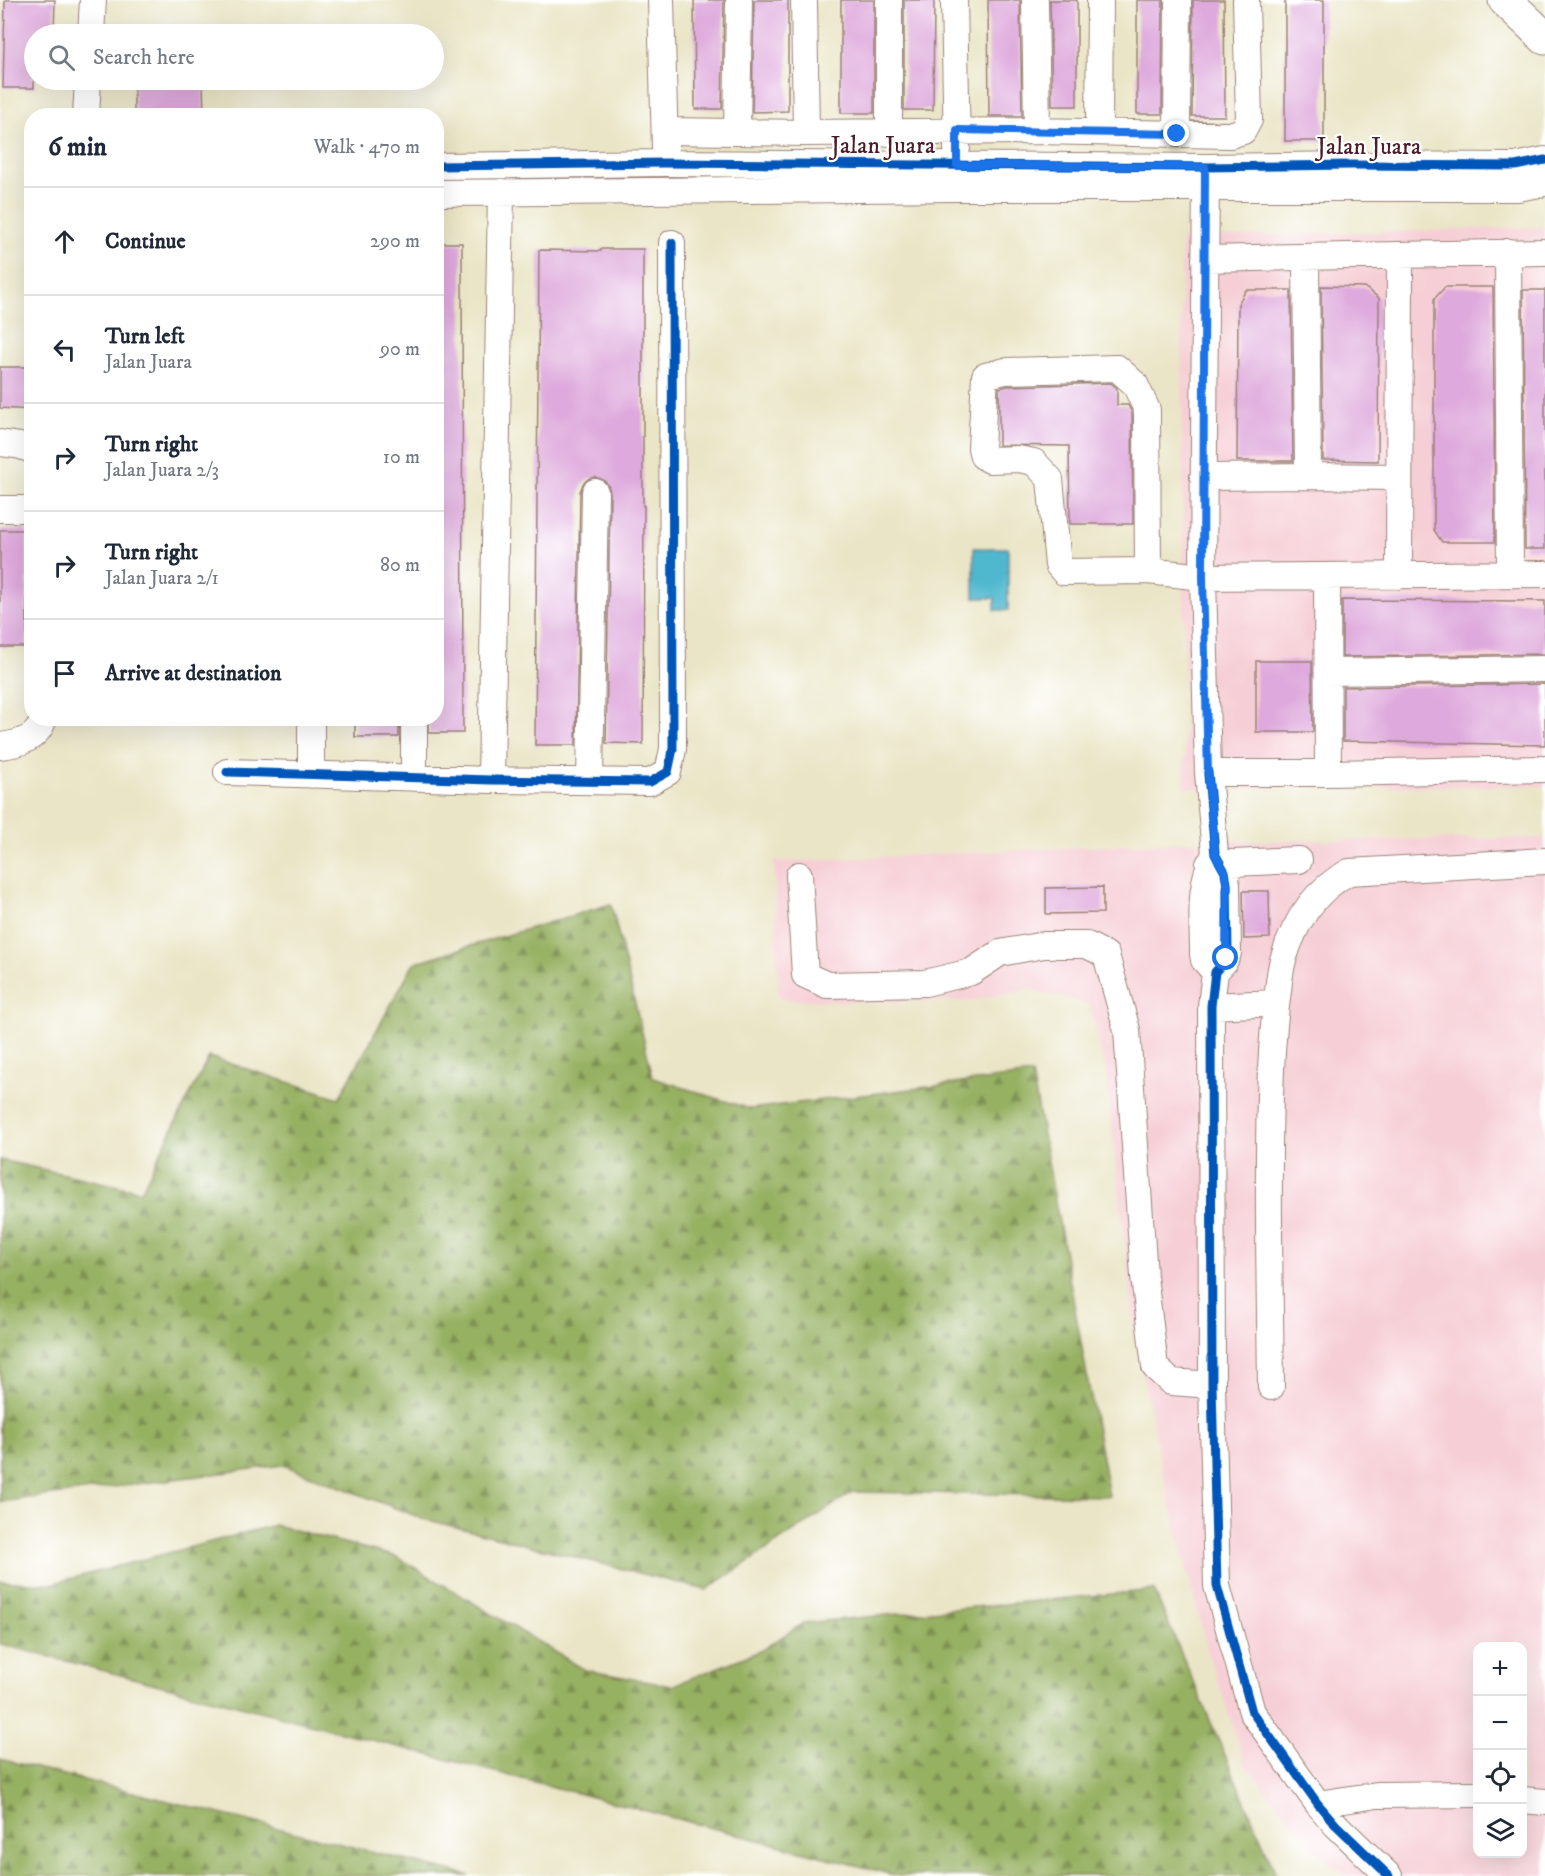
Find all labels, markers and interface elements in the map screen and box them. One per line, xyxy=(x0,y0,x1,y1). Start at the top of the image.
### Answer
search box xyxy=(24,24,444,90)
icon: search xyxy=(45,41,78,74)
text: Search here xyxy=(93,44,195,71)
route end xyxy=(1163,120,1189,146)
text: 6 min xyxy=(48,131,107,164)
street label: Jalan Juara xyxy=(829,131,936,161)
street label: Jalan Juara xyxy=(1315,132,1422,162)
text: Walk · 470 m xyxy=(314,135,420,160)
icon: ahead xyxy=(48,225,81,258)
text: Continue xyxy=(105,228,186,255)
text: 290 m xyxy=(370,229,420,254)
text: Turn left xyxy=(105,323,185,350)
icon: left xyxy=(48,333,81,366)
text: 90 m xyxy=(380,337,420,362)
text: Jalan Juara xyxy=(105,350,192,375)
text: Turn right xyxy=(105,431,198,458)
icon: right xyxy=(48,441,81,474)
text: 10 m xyxy=(383,445,420,470)
text: Jalan Juara 2/3 xyxy=(105,458,219,483)
text: Turn right xyxy=(105,539,198,566)
icon: right xyxy=(48,549,81,582)
text: 80 m xyxy=(380,553,420,578)
text: Jalan Juara 2/1 xyxy=(105,566,219,591)
icon: arrive xyxy=(48,657,81,690)
text: Arrive at destination xyxy=(105,660,282,687)
route start xyxy=(1212,944,1238,970)
map controls xyxy=(1473,1642,1527,1858)
button: + xyxy=(1473,1642,1527,1696)
button: − xyxy=(1473,1696,1527,1750)
button: locate xyxy=(1473,1750,1527,1804)
button: layers xyxy=(1473,1804,1527,1858)

